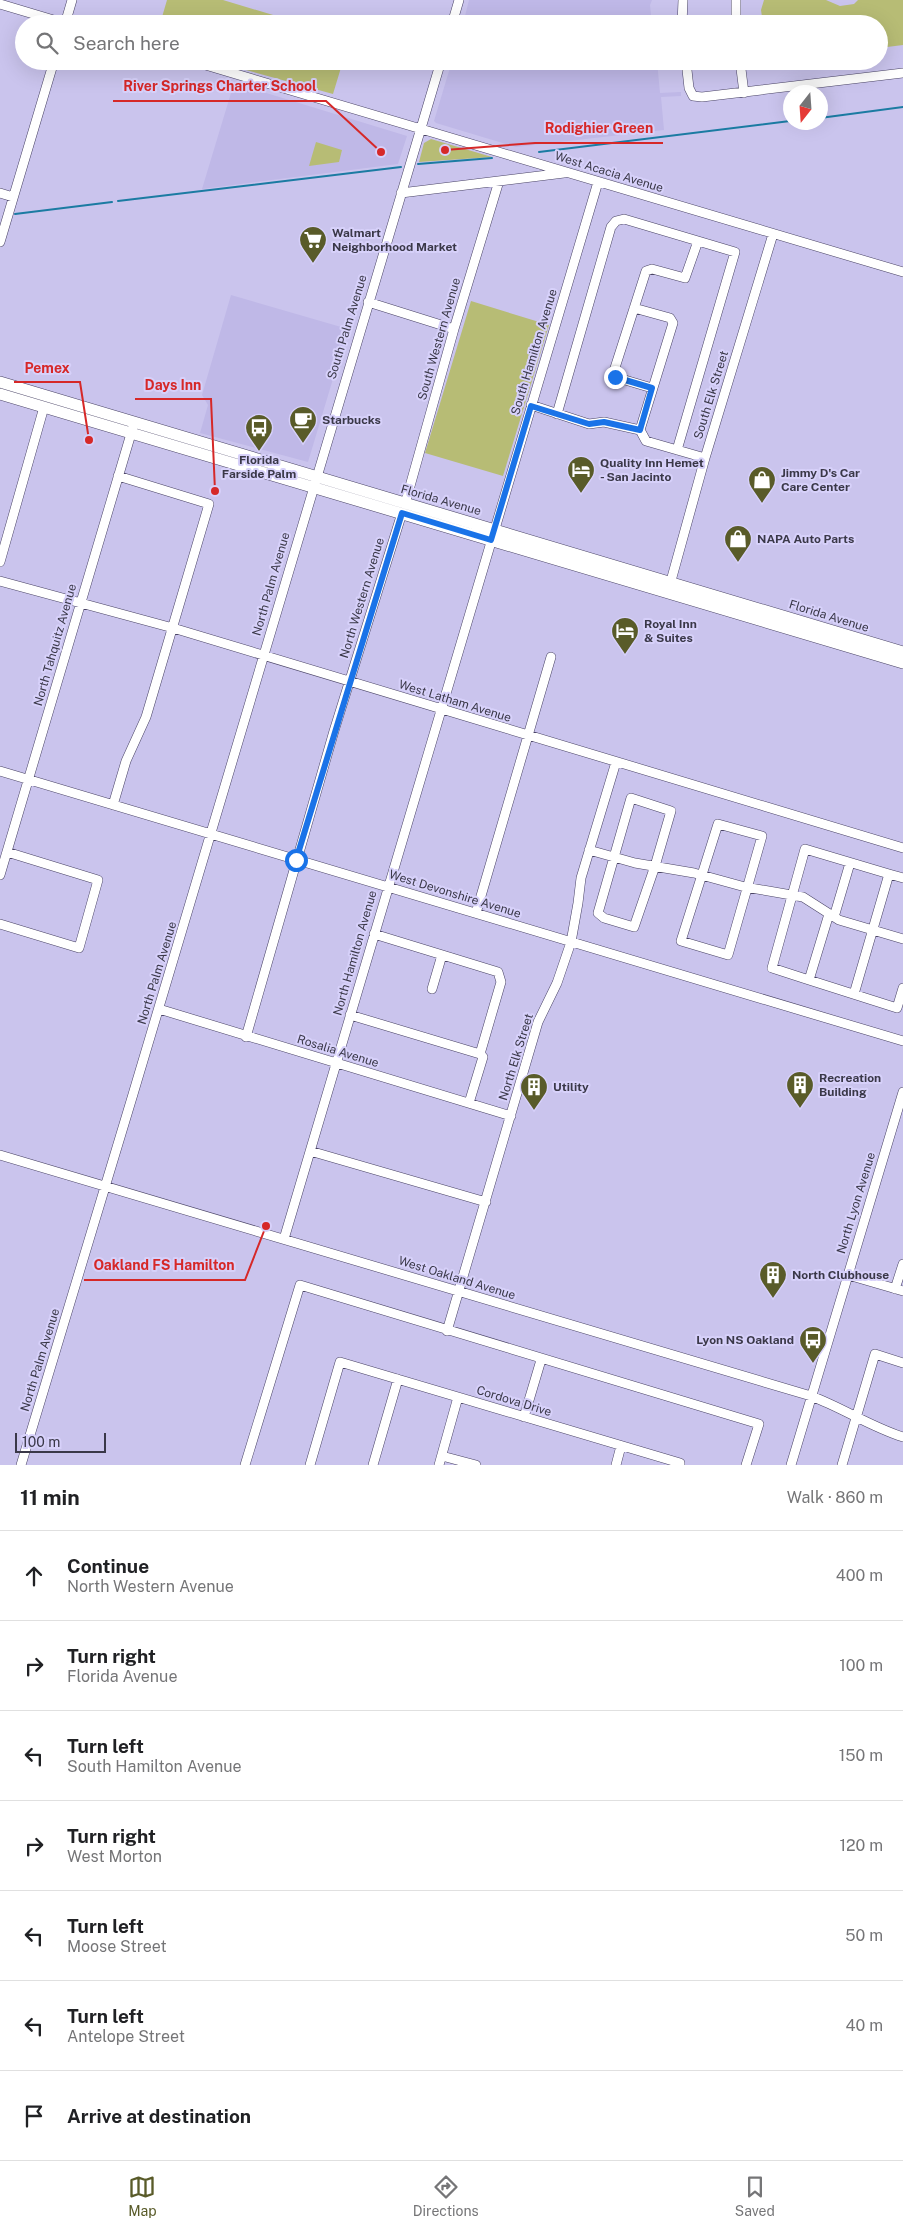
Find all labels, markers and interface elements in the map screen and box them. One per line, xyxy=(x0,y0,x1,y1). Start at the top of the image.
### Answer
search box xyxy=(15,15,888,70)
icon: search xyxy=(33,29,61,57)
text: Search here xyxy=(73,32,180,54)
callout: River Springs Charter School xyxy=(113,72,326,101)
text: River Springs Charter School xyxy=(123,78,317,94)
north arrow xyxy=(783,85,828,130)
callout: Rodighier Green xyxy=(535,114,663,143)
text: Rodighier Green xyxy=(545,120,653,136)
street label: West Acacia Avenue xyxy=(553,149,665,195)
supermarket icon: Walmart Neighborhood Market xyxy=(298,225,328,264)
place label: Walmart Neighborhood Market xyxy=(332,226,457,254)
street label: South Palm Avenue xyxy=(324,273,370,381)
street label: South Western Avenue xyxy=(415,276,463,402)
street label: South Hamilton Avenue xyxy=(508,287,560,417)
street label: South Elk Street xyxy=(691,349,731,441)
callout: Pemex xyxy=(14,353,80,382)
text: Pemex xyxy=(24,360,70,376)
route end xyxy=(604,366,627,389)
callout: Days Inn xyxy=(135,370,211,399)
text: Days Inn xyxy=(145,377,201,393)
cafe icon: Starbucks xyxy=(288,405,318,444)
bus stop icon: Florida Farside Palm xyxy=(244,413,274,452)
place label: Starbucks xyxy=(322,413,381,427)
place label: Florida Farside Palm xyxy=(222,453,296,481)
hotel icon: Quality Inn Hemet - San Jacinto xyxy=(566,455,596,494)
place label: Quality Inn Hemet - San Jacinto xyxy=(600,456,704,484)
shop icon: Jimmy D's Car Care Center xyxy=(747,465,777,504)
place label: Jimmy D's Car Care Center xyxy=(781,466,860,494)
street label: Florida Avenue xyxy=(399,482,483,518)
shop icon: NAPA Auto Parts xyxy=(723,524,753,563)
street label: North Palm Avenue xyxy=(250,530,293,637)
place label: NAPA Auto Parts xyxy=(757,532,854,546)
street label: North Western Avenue xyxy=(337,536,387,660)
street label: North Tahquitz Avenue xyxy=(31,582,79,708)
street label: Florida Avenue xyxy=(787,597,871,635)
hotel icon: Royal Inn & Suites xyxy=(610,616,640,655)
place label: Royal Inn & Suites xyxy=(644,617,697,645)
street label: West Latham Avenue xyxy=(397,677,513,725)
route start xyxy=(285,849,308,872)
street label: West Devonshire Avenue xyxy=(387,867,523,921)
street label: North Hamilton Avenue xyxy=(330,889,380,1017)
street label: North Palm Avenue xyxy=(135,920,179,1026)
street label: North Elk Street xyxy=(496,1011,536,1102)
street label: Rosalia Avenue xyxy=(295,1032,381,1070)
building icon: Recreation Building xyxy=(785,1070,815,1109)
place label: Recreation Building xyxy=(819,1071,881,1099)
building icon: Utility xyxy=(519,1072,549,1111)
place label: Utility xyxy=(553,1080,589,1094)
street label: North Lyon Avenue xyxy=(834,1150,878,1255)
callout: Oakland FS Hamilton xyxy=(84,1251,245,1280)
street label: West Oakland Avenue xyxy=(397,1254,517,1303)
text: Oakland FS Hamilton xyxy=(93,1257,235,1273)
building icon: North Clubhouse xyxy=(758,1260,788,1299)
place label: North Clubhouse xyxy=(792,1268,889,1282)
street label: North Palm Avenue xyxy=(18,1307,62,1413)
bus stop icon: Lyon NS Oakland xyxy=(798,1325,828,1364)
place label: Lyon NS Oakland xyxy=(696,1333,794,1347)
street label: Cordova Drive xyxy=(475,1383,553,1419)
scale bar xyxy=(15,1430,106,1453)
text: 100 m xyxy=(22,1434,60,1450)
text: 11 min xyxy=(20,1485,80,1510)
text: Walk · 860 m xyxy=(787,1488,883,1507)
text: Continue xyxy=(67,1555,149,1577)
icon: ahead xyxy=(20,1562,48,1590)
text: 400 m xyxy=(836,1566,883,1585)
text: North Western Avenue xyxy=(67,1577,234,1596)
text: Turn right xyxy=(67,1645,156,1667)
icon: right xyxy=(20,1652,48,1680)
text: 100 m xyxy=(839,1656,883,1675)
text: Florida Avenue xyxy=(67,1667,177,1686)
text: Turn left xyxy=(67,1735,144,1757)
icon: left xyxy=(20,1742,48,1770)
text: 150 m xyxy=(839,1746,883,1765)
text: South Hamilton Avenue xyxy=(67,1757,242,1776)
text: Turn right xyxy=(67,1825,156,1847)
icon: right xyxy=(20,1832,48,1860)
text: 120 m xyxy=(839,1836,883,1855)
text: West Morton xyxy=(67,1847,162,1866)
text: Turn left xyxy=(67,1915,144,1937)
icon: left xyxy=(20,1922,48,1950)
text: 50 m xyxy=(845,1926,883,1945)
text: Moose Street xyxy=(67,1937,167,1956)
text: Turn left xyxy=(67,2005,144,2027)
icon: left xyxy=(20,2012,48,2040)
text: 40 m xyxy=(845,2016,883,2035)
text: Antelope Street xyxy=(67,2027,185,2046)
icon: arrive xyxy=(20,2102,48,2130)
text: Arrive at destination xyxy=(67,2105,251,2127)
tab: Map xyxy=(128,2173,157,2219)
tab: Directions xyxy=(413,2173,479,2219)
tab: Saved xyxy=(735,2173,775,2219)

